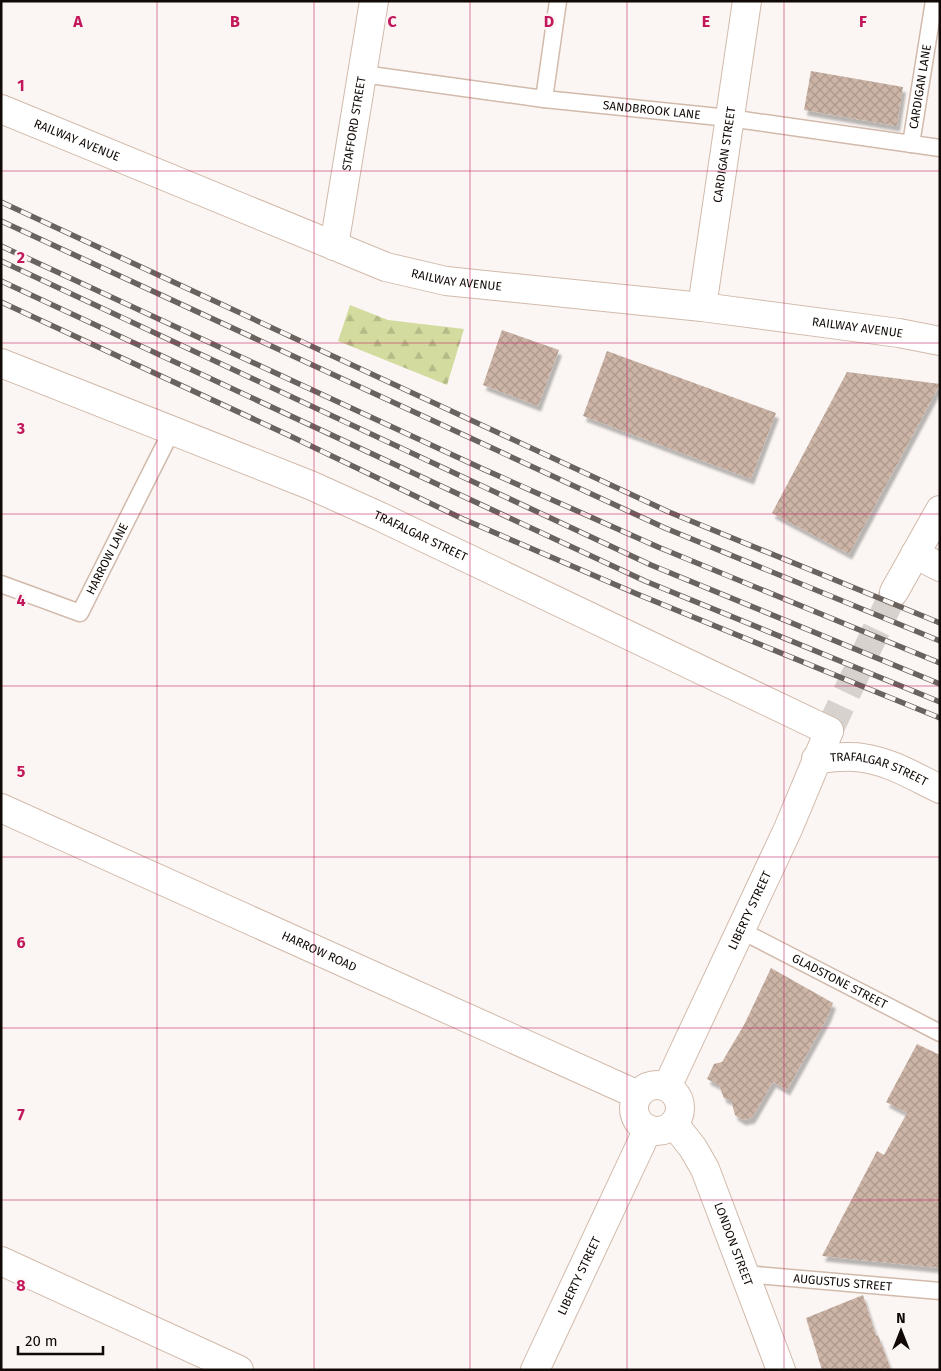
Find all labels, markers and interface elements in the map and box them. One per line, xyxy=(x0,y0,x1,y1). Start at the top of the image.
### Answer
text: A xyxy=(72,12,83,31)
text: B xyxy=(230,12,240,31)
text: C xyxy=(387,12,397,31)
text: D xyxy=(544,12,554,31)
text: E xyxy=(702,12,710,31)
text: F xyxy=(859,12,867,31)
street label: CARDIGAN LANE xyxy=(907,43,934,130)
street label: STAFFORD STREET xyxy=(339,74,369,172)
text: 1 xyxy=(17,76,25,95)
street label: SANDBROOK LANE xyxy=(602,98,701,122)
street label: CARDIGAN STREET xyxy=(710,105,738,204)
street label: RAILWAY AVENUE xyxy=(32,116,122,164)
text: 2 xyxy=(17,248,25,267)
street label: RAILWAY AVENUE xyxy=(410,266,502,294)
street label: RAILWAY AVENUE xyxy=(811,315,904,341)
text: 3 xyxy=(16,419,25,438)
street label: TRAFALGAR STREET xyxy=(372,508,470,565)
street label: HARROW LANE xyxy=(83,520,131,597)
text: 4 xyxy=(16,591,26,610)
street label: TRAFALGAR STREET xyxy=(830,750,931,789)
text: 5 xyxy=(17,762,26,781)
street label: LIBERTY STREET xyxy=(725,868,775,952)
street label: HARROW ROAD xyxy=(279,928,359,974)
text: 6 xyxy=(16,933,26,952)
street label: GLADSTONE STREET xyxy=(790,951,890,1012)
text: 7 xyxy=(17,1105,25,1124)
street label: LONDON STREET xyxy=(711,1200,756,1288)
street label: LIBERTY STREET xyxy=(555,1234,604,1317)
street label: AUGUSTUS STREET xyxy=(793,1271,893,1294)
text: 8 xyxy=(16,1276,26,1295)
north arrow xyxy=(876,1306,926,1356)
text: N xyxy=(896,1310,906,1327)
scale bar xyxy=(18,1324,102,1356)
text: 20 m xyxy=(25,1332,58,1350)

